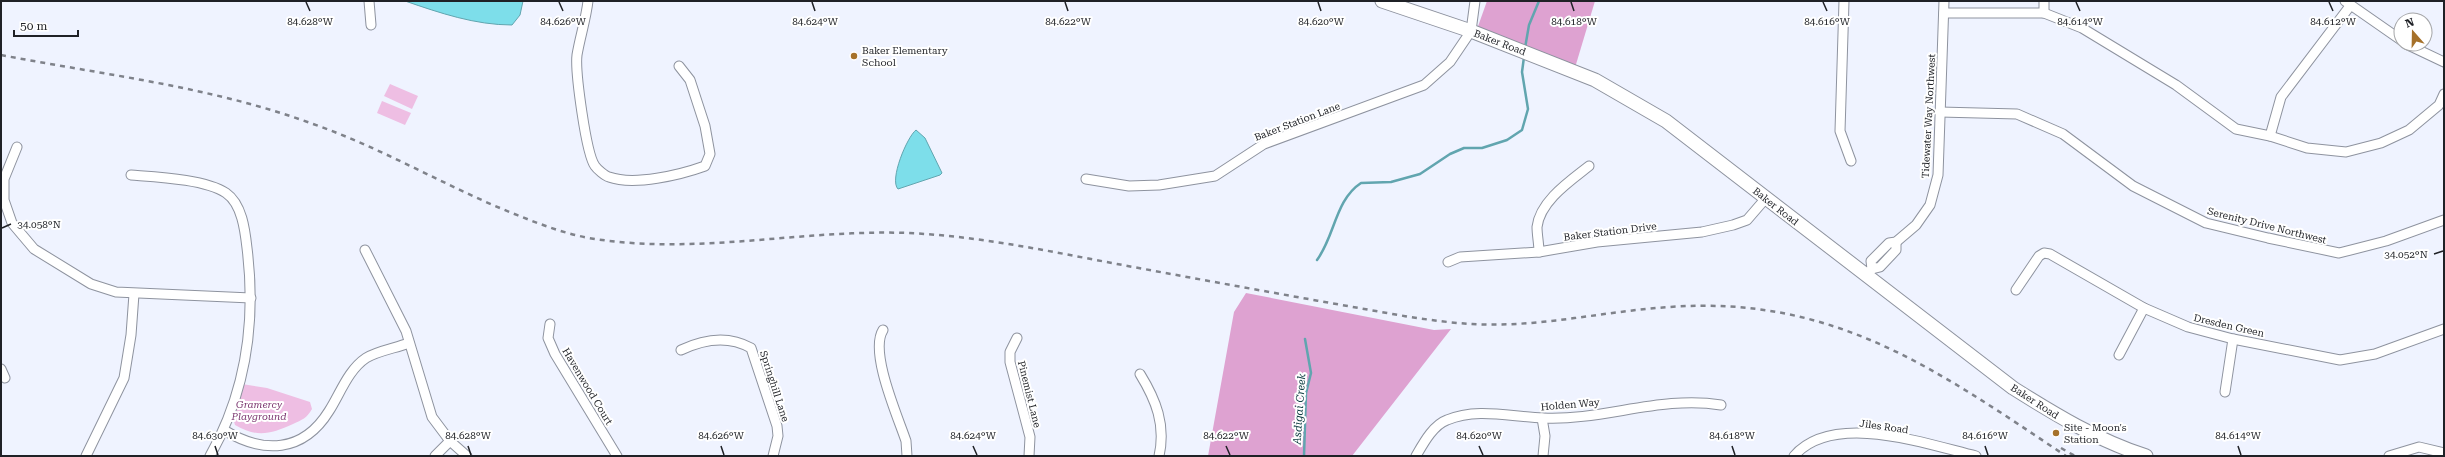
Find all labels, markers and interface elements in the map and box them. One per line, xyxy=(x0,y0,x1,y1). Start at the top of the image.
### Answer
scale bar xyxy=(14,12,78,38)
north arrow xyxy=(2393,12,2433,52)
text: N xyxy=(2404,15,2416,31)
text: 84.628°W xyxy=(287,16,334,27)
text: 84.626°W xyxy=(540,16,587,27)
text: 84.624°W xyxy=(792,16,839,27)
text: 84.622°W xyxy=(1045,16,1092,27)
text: 84.620°W xyxy=(1298,16,1345,27)
text: 84.618°W xyxy=(1551,16,1598,27)
text: 84.616°W xyxy=(1804,16,1851,27)
text: 84.614°W xyxy=(2057,16,2104,27)
text: 84.612°W xyxy=(2310,16,2357,27)
text: 50 m xyxy=(20,19,47,33)
street label: Baker Road xyxy=(1472,28,1528,58)
place label: Baker Elementary School xyxy=(862,45,948,68)
marker: Baker Elementary School xyxy=(849,51,859,61)
street label: Tidewater Way Northwest xyxy=(1920,53,1937,179)
street label: Baker Station Lane xyxy=(1253,100,1342,143)
street label: Baker Road xyxy=(1751,185,1801,228)
street label: Serenity Drive Northwest xyxy=(2206,205,2328,246)
text: 34.058°N xyxy=(17,219,61,230)
street label: Baker Station Drive xyxy=(1563,220,1658,243)
text: 34.052°N xyxy=(2384,249,2428,260)
street label: Dresden Green xyxy=(2193,312,2266,339)
street label: Havenwood Court xyxy=(560,346,615,427)
street label: Springhill Lane xyxy=(758,349,791,424)
street label: Pinemist Lane xyxy=(1016,359,1043,429)
water label: Asdigai Creek xyxy=(1290,373,1308,446)
street label: Baker Road xyxy=(2009,382,2061,421)
street label: Holden Way xyxy=(1540,396,1600,413)
park label: Gramercy Playground xyxy=(231,399,286,422)
street label: Jiles Road xyxy=(1859,418,1910,435)
place label: Site - Moon's Station xyxy=(2064,422,2127,445)
marker: Site - Moon's Station xyxy=(2051,428,2061,438)
text: 84.630°W xyxy=(192,430,239,441)
text: 84.628°W xyxy=(445,430,492,441)
text: 84.626°W xyxy=(698,430,745,441)
text: 84.624°W xyxy=(950,430,997,441)
text: 84.622°W xyxy=(1203,430,1250,441)
text: 84.620°W xyxy=(1456,430,1503,441)
text: 84.618°W xyxy=(1709,430,1756,441)
text: 84.616°W xyxy=(1962,430,2009,441)
text: 84.614°W xyxy=(2215,430,2262,441)

